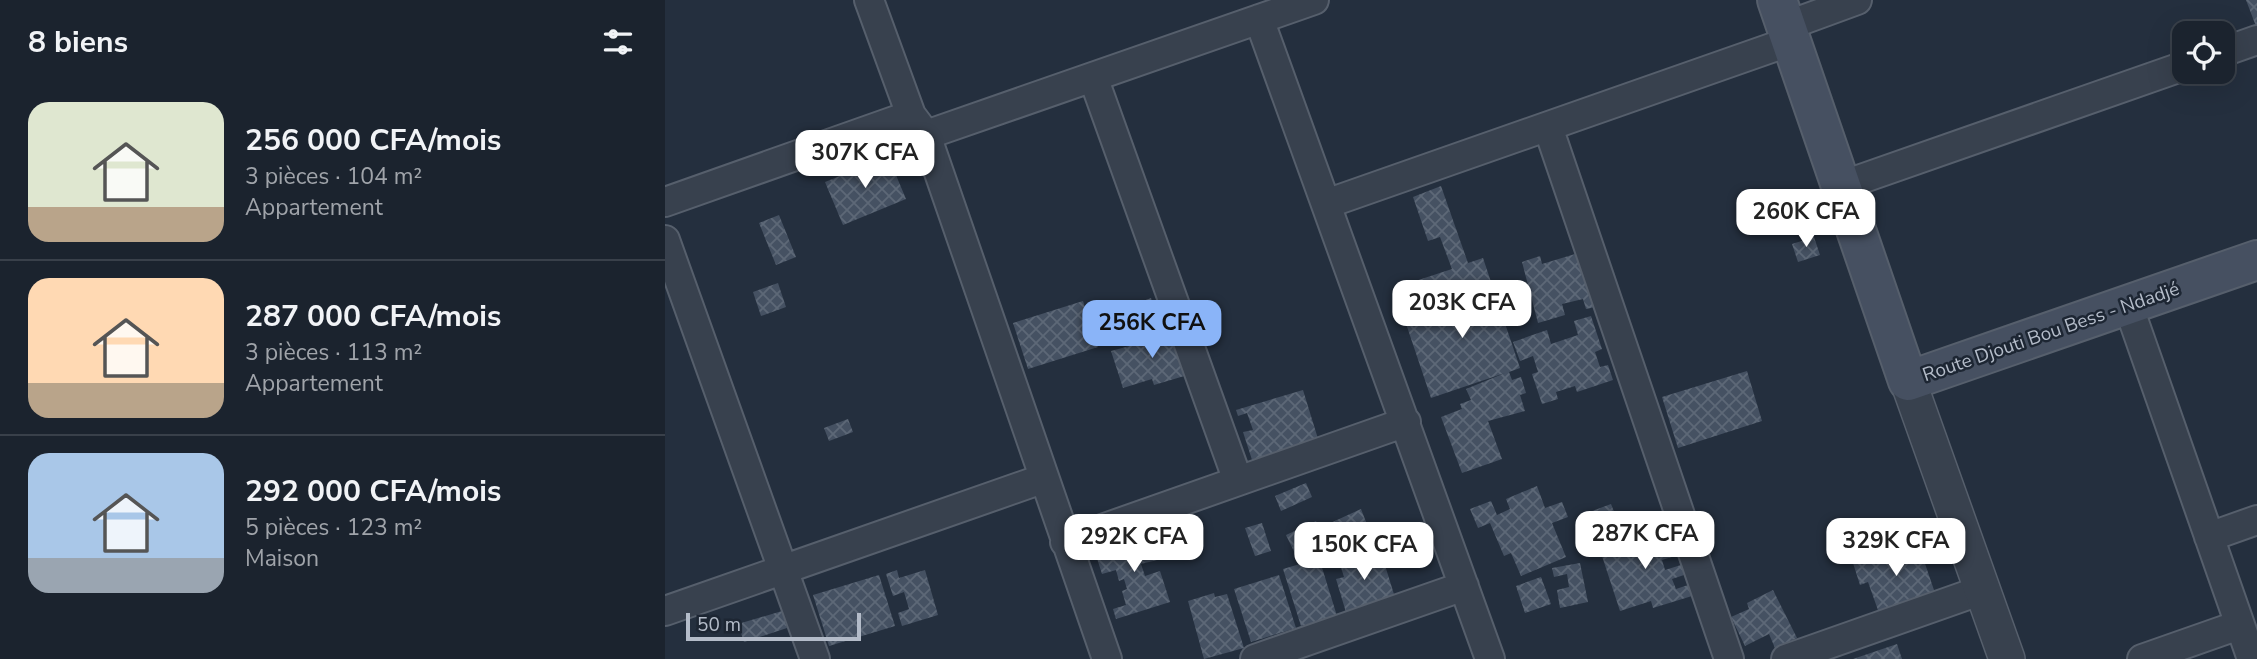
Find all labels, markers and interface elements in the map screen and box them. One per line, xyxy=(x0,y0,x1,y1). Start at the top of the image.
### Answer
map controls xyxy=(2172,21,2235,84)
button: locate xyxy=(2172,21,2235,84)
text: 8 biens xyxy=(28,22,128,63)
icon: filters xyxy=(599,23,637,61)
text: 256 000 CFA/mois xyxy=(245,120,501,161)
icon: home xyxy=(84,130,168,214)
pin: 307K CFA xyxy=(793,130,937,190)
text: 307K CFA xyxy=(811,137,919,168)
text: 3 pièces · 104 m² xyxy=(245,161,422,192)
pin: 260K CFA xyxy=(1734,190,1878,249)
text: Appartement xyxy=(245,192,383,223)
text: 260K CFA xyxy=(1752,196,1860,227)
street label: Route Djouti Bou Bess - Ndadjé xyxy=(1919,276,2183,388)
pin: 203K CFA xyxy=(1390,280,1534,340)
text: 203K CFA xyxy=(1408,287,1516,318)
text: 287 000 CFA/mois xyxy=(245,296,501,337)
pin: 256K CFA xyxy=(1080,300,1224,360)
icon: home xyxy=(84,306,168,390)
text: 256K CFA xyxy=(1098,307,1206,338)
text: 3 pièces · 113 m² xyxy=(245,337,422,368)
text: Appartement xyxy=(245,368,383,399)
text: 292 000 CFA/mois xyxy=(245,471,501,512)
icon: home xyxy=(84,481,168,565)
text: 5 pièces · 123 m² xyxy=(245,512,422,543)
pin: 287K CFA xyxy=(1573,512,1717,571)
pin: 292K CFA xyxy=(1062,514,1206,574)
text: 287K CFA xyxy=(1591,518,1699,549)
pin: 329K CFA xyxy=(1824,518,1968,578)
text: 292K CFA xyxy=(1080,521,1188,552)
pin: 150K CFA xyxy=(1292,522,1436,582)
text: 329K CFA xyxy=(1842,525,1950,556)
text: 150K CFA xyxy=(1310,529,1418,560)
text: Maison xyxy=(245,543,319,574)
scale bar xyxy=(686,610,861,642)
text: 50 m xyxy=(697,612,741,638)

